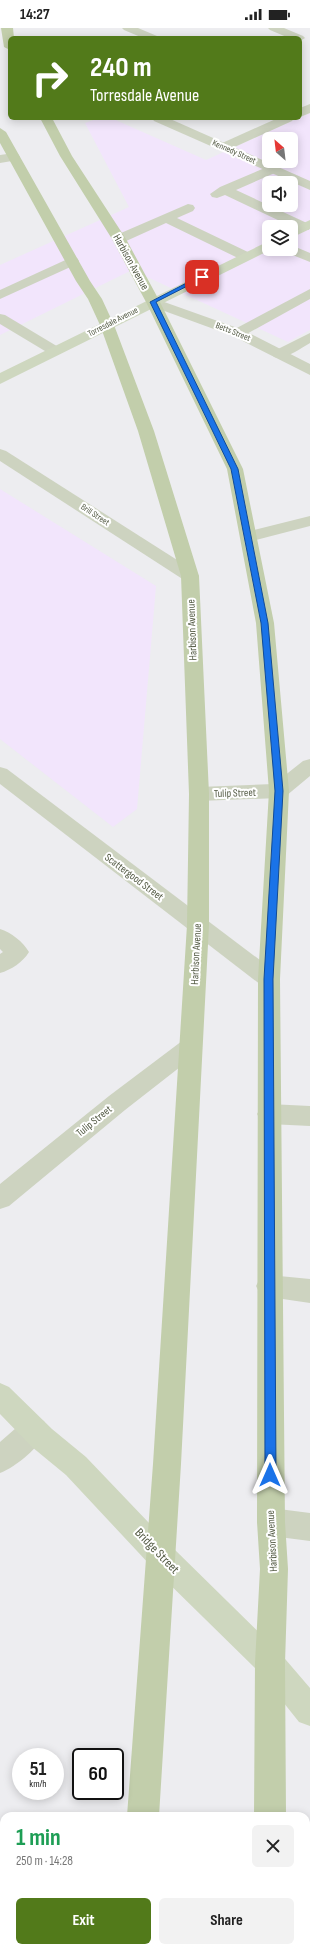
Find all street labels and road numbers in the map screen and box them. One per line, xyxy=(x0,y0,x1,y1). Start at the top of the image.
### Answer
street label: Kennedy Street xyxy=(211,138,258,167)
street label: Harbison Avenue xyxy=(110,232,152,292)
street label: Torresdale Avenue xyxy=(86,305,140,339)
street label: Betts Street xyxy=(214,320,252,344)
street label: Brill Street xyxy=(79,502,112,528)
street label: Harbison Avenue xyxy=(184,599,200,661)
street label: Tulip Street xyxy=(214,786,257,800)
street label: Scattergood Street xyxy=(102,851,166,904)
street label: Harbison Avenue xyxy=(188,923,204,985)
street label: Tulip Street xyxy=(74,1102,115,1139)
street label: Harbison Avenue xyxy=(264,1510,280,1572)
street label: Bridge Street xyxy=(131,1525,183,1577)

